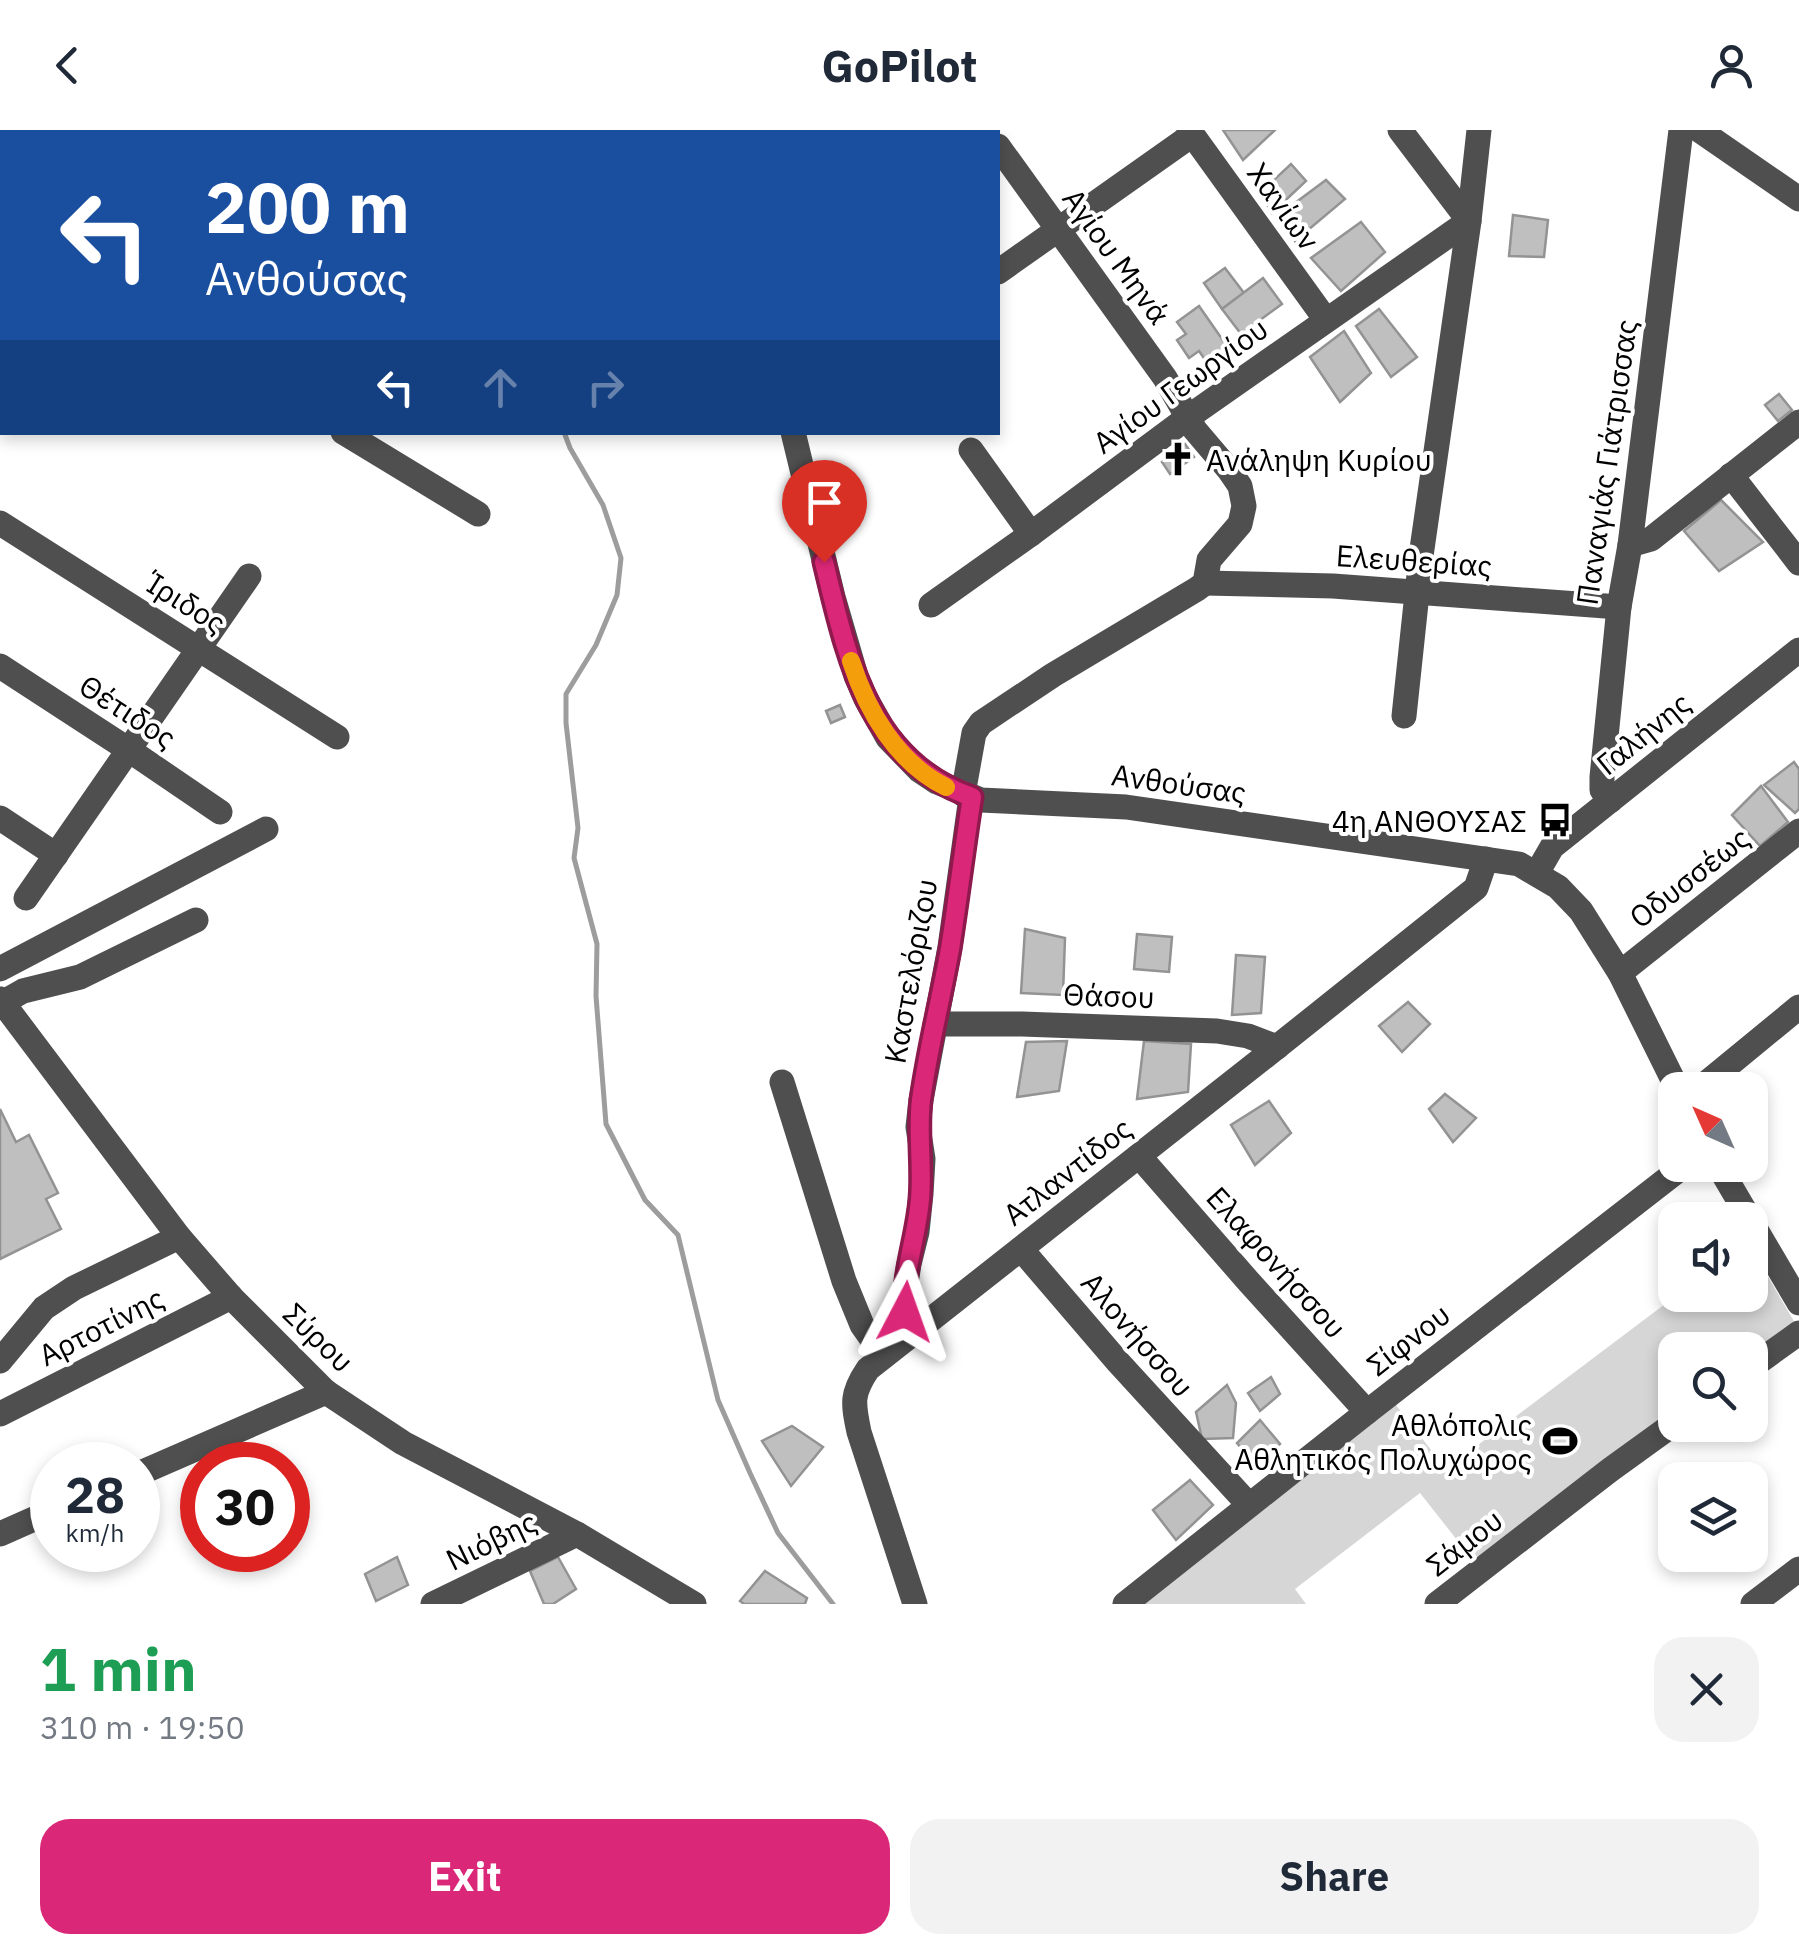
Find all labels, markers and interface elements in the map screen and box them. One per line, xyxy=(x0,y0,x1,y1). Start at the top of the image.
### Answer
text: GoPilot xyxy=(821,36,978,94)
icon: back xyxy=(40,38,95,93)
icon: person xyxy=(1704,38,1759,93)
street label: Χανίων xyxy=(1239,155,1329,257)
text: 200 m xyxy=(205,161,410,252)
icon: left xyxy=(40,170,170,300)
street label: Αγίου Μηνά xyxy=(1055,180,1179,332)
text: Ανθούσας xyxy=(205,249,408,307)
street label: Αγίου Γεωργίου xyxy=(1085,308,1275,462)
street label: Παναγιάς Γιάτρισσας xyxy=(1567,317,1645,607)
icon: left xyxy=(368,360,423,415)
icon: ahead xyxy=(473,360,528,415)
icon: right xyxy=(578,360,633,415)
church icon: Ανάληψη Κυρίου xyxy=(1159,440,1197,478)
place label: Ανάληψη Κυρίου xyxy=(1206,440,1432,479)
pin xyxy=(782,460,867,563)
icon: arrive xyxy=(797,475,852,530)
street label: Ελευθερίας xyxy=(1335,535,1493,585)
street label: Ίριδος xyxy=(138,562,233,642)
street label: Θέτιδος xyxy=(72,665,184,757)
street label: Γαλήνης xyxy=(1588,683,1698,783)
street label: Ανθούσας xyxy=(1109,754,1249,812)
place label: 4η ΑΝΘΟΥΣΑΣ xyxy=(1332,801,1527,840)
bus stop icon: 4η ΑΝΘΟΥΣΑΣ xyxy=(1536,801,1574,839)
street label: Οδυσσέως xyxy=(1621,818,1757,936)
street label: Καστελόριζου xyxy=(875,876,945,1066)
street label: Θάσου xyxy=(1063,974,1155,1016)
north arrow xyxy=(1658,1072,1768,1182)
map controls xyxy=(1658,1072,1768,1572)
street label: Ατλαντίδος xyxy=(995,1108,1139,1234)
street label: Ελαφονήσσου xyxy=(1199,1178,1355,1346)
button: sound xyxy=(1658,1202,1768,1312)
position arrow xyxy=(853,1260,957,1364)
street label: Αλονήσσου xyxy=(1073,1264,1203,1404)
street label: Αρτοτίνης xyxy=(32,1278,170,1374)
street label: Σύρου xyxy=(275,1294,363,1380)
street label: Σίφνου xyxy=(1358,1294,1458,1384)
button: search xyxy=(1658,1332,1768,1442)
place label: Αθλόπολις Αθλητικός Πολυχώρος xyxy=(1234,1405,1532,1478)
sports icon: Αθλόπολις Αθλητικός Πολυχώρος xyxy=(1541,1422,1579,1460)
speed limit sign: 30 xyxy=(180,1442,310,1572)
text: 28 xyxy=(65,1462,125,1527)
button: layers xyxy=(1658,1462,1768,1572)
street label: Σάμου xyxy=(1418,1500,1510,1584)
street label: Νιόβης xyxy=(439,1501,543,1579)
text: km/h xyxy=(66,1516,124,1549)
text: 1 min xyxy=(40,1629,197,1708)
button: close xyxy=(1654,1637,1759,1742)
text: 310 m · 19:50 xyxy=(40,1706,245,1748)
button: Exit xyxy=(40,1819,890,1934)
button: Share xyxy=(910,1819,1759,1934)

